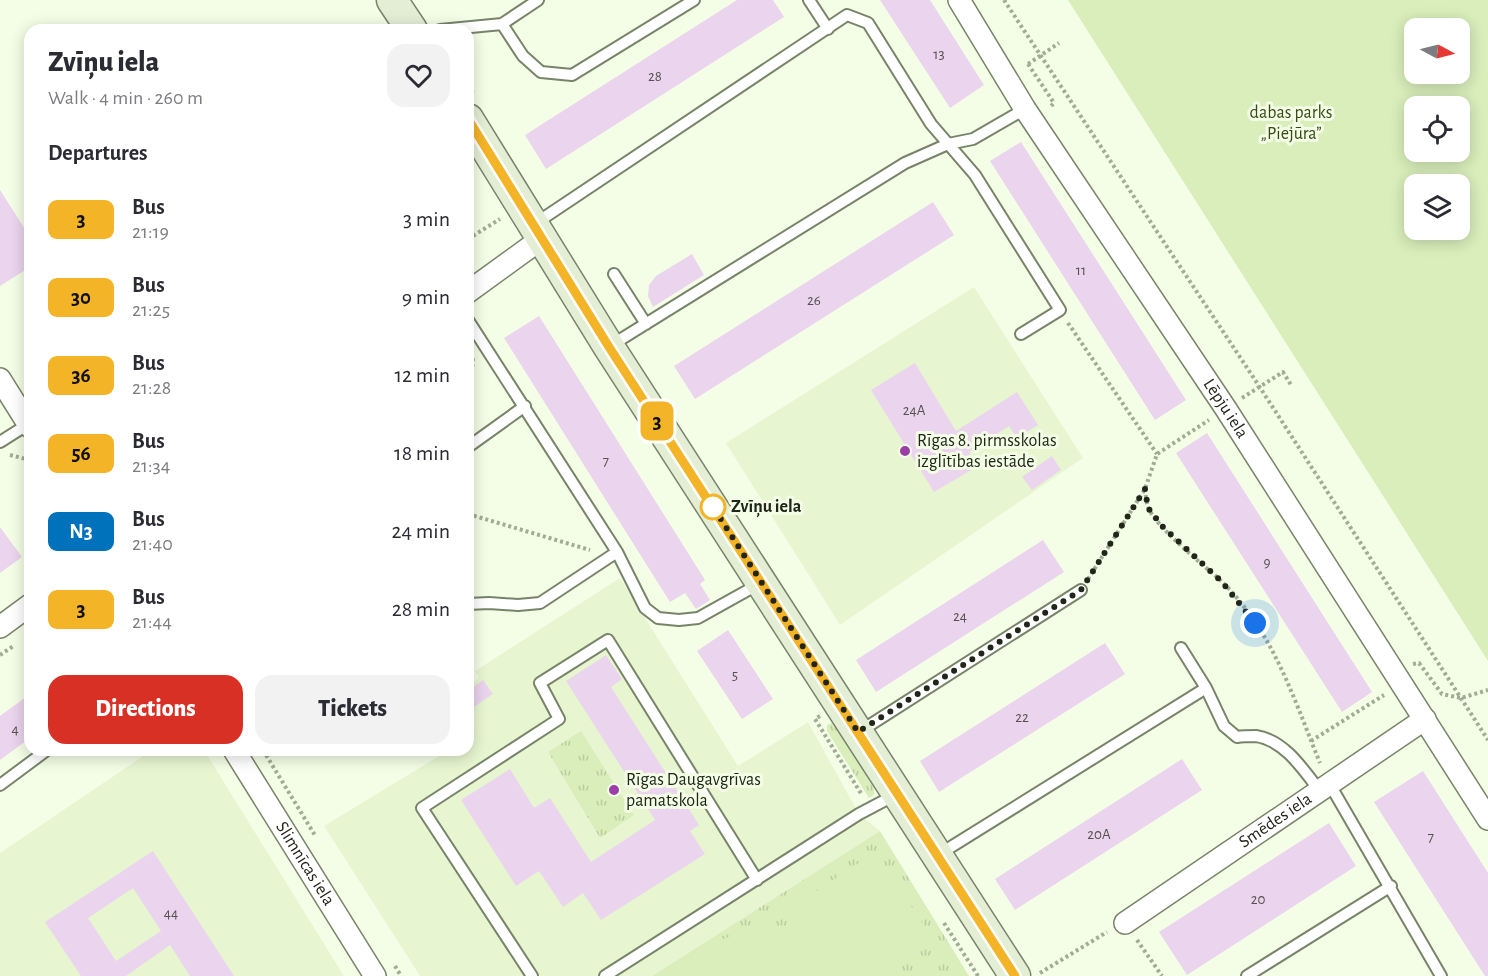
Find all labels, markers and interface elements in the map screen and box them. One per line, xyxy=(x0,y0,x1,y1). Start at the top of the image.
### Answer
north arrow xyxy=(1404,18,1470,84)
map controls xyxy=(1404,18,1470,240)
button: heart xyxy=(387,44,450,107)
house number: 13 xyxy=(933,47,945,62)
text: Zvīņu iela xyxy=(48,49,159,77)
house number: 28 xyxy=(648,69,662,84)
text: Walk · 4 min · 260 m xyxy=(48,88,203,108)
button: locate xyxy=(1404,96,1470,162)
park label: dabas parks „Piejūra” xyxy=(1250,104,1332,143)
text: Departures xyxy=(48,142,148,164)
button: layers xyxy=(1404,174,1470,240)
text: Bus xyxy=(132,196,165,218)
text: 3 min xyxy=(403,208,450,230)
text: 3 xyxy=(76,209,86,230)
text: 21:19 xyxy=(132,222,169,242)
house number: 11 xyxy=(1076,263,1086,278)
text: Bus xyxy=(132,274,165,296)
text: 9 min xyxy=(402,286,450,308)
text: 30 xyxy=(71,287,91,308)
house number: 26 xyxy=(807,293,821,308)
text: 21:25 xyxy=(132,300,170,320)
text: Bus xyxy=(132,352,165,374)
text: 12 min xyxy=(395,364,450,386)
text: 36 xyxy=(71,365,91,386)
street label: Lēpju iela xyxy=(1200,376,1251,442)
text: 21:28 xyxy=(132,378,171,398)
line badge: 3 xyxy=(638,402,676,440)
house number: 24A xyxy=(903,403,926,418)
text: 3 xyxy=(652,411,662,432)
text: Bus xyxy=(132,430,165,452)
place label: Rīgas 8. pirmsskolas izglītības iestāde xyxy=(917,432,1057,471)
text: 18 min xyxy=(394,442,450,464)
text: 56 xyxy=(71,443,91,464)
marker: Rīgas 8. pirmsskolas izglītības iestāde xyxy=(898,444,912,458)
house number: 7 xyxy=(603,454,609,469)
text: 21:34 xyxy=(132,456,170,476)
marker: Zvīņu iela xyxy=(700,494,726,520)
place label: Zvīņu iela xyxy=(731,498,802,518)
text: Bus xyxy=(132,508,165,530)
text: 24 min xyxy=(392,520,450,542)
text: N3 xyxy=(69,521,93,542)
text: 21:40 xyxy=(132,534,173,554)
house number: 9 xyxy=(1263,555,1271,570)
text: Bus xyxy=(132,586,165,608)
text: 28 min xyxy=(392,598,450,620)
text: 3 xyxy=(76,599,86,620)
your location xyxy=(1240,608,1270,638)
house number: 24 xyxy=(953,609,967,624)
text: 21:44 xyxy=(132,612,172,632)
house number: 5 xyxy=(732,668,738,683)
button: Directions xyxy=(48,675,243,744)
button: Tickets xyxy=(255,675,450,744)
house number: 22 xyxy=(1015,710,1029,725)
house number: 4 xyxy=(11,722,19,737)
place label: Rīgas Daugavgrīvas pamatskola xyxy=(626,771,761,810)
marker: Rīgas Daugavgrīvas pamatskola xyxy=(607,783,621,797)
street label: Smēdes iela xyxy=(1236,790,1315,852)
street label: Slimnīcas iela xyxy=(272,819,338,909)
house number: 20A xyxy=(1087,827,1111,842)
house number: 7 xyxy=(1428,830,1434,845)
house number: 20 xyxy=(1251,892,1265,907)
house number: 44 xyxy=(164,906,178,921)

